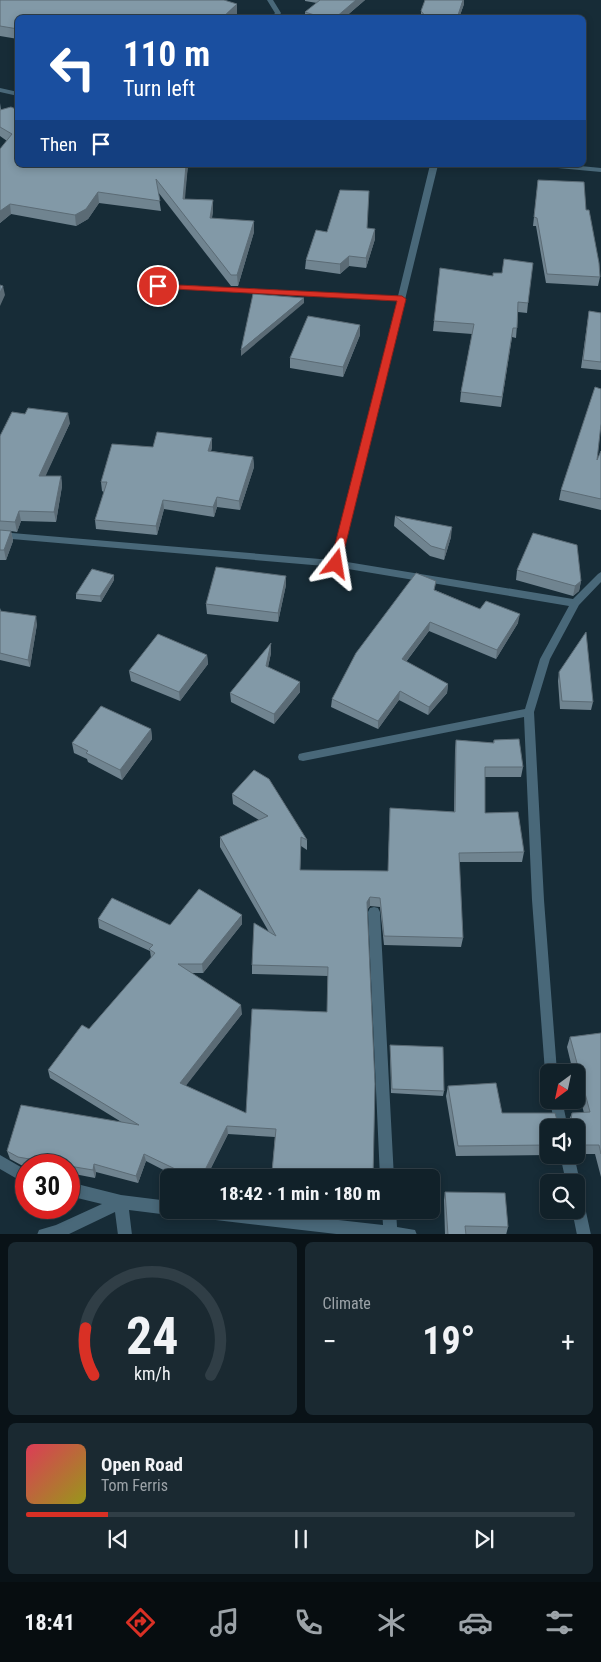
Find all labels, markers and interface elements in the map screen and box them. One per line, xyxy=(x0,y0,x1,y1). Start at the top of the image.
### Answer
text: 110 m xyxy=(123,34,210,75)
icon: left xyxy=(40,35,105,100)
text: Turn left xyxy=(123,76,195,101)
icon: arrive xyxy=(87,130,115,158)
text: Then xyxy=(40,133,77,156)
pin xyxy=(137,265,179,307)
icon: arrive xyxy=(144,272,172,300)
position arrow xyxy=(309,537,361,589)
north arrow xyxy=(540,1064,585,1109)
map controls xyxy=(540,1064,585,1219)
button: sound xyxy=(540,1119,585,1164)
speed limit sign: 30 xyxy=(15,1154,80,1219)
button: search xyxy=(540,1174,585,1219)
text: 18:42 · 1 min · 180 m xyxy=(219,1182,381,1205)
text: Climate xyxy=(323,1294,371,1313)
text: 24 xyxy=(126,1306,179,1367)
text: 19° xyxy=(422,1319,475,1363)
text: − xyxy=(323,1325,337,1358)
text: + xyxy=(561,1325,575,1358)
text: km/h xyxy=(134,1363,171,1384)
text: Open Road xyxy=(101,1453,183,1476)
text: Tom Ferris xyxy=(101,1476,168,1495)
icon: previous xyxy=(104,1525,132,1553)
icon: pause xyxy=(287,1525,315,1553)
icon: next xyxy=(470,1525,498,1553)
icon: directions xyxy=(123,1605,158,1640)
icon: music xyxy=(207,1605,242,1640)
icon: phone xyxy=(291,1605,326,1640)
icon: climate xyxy=(374,1605,409,1640)
icon: car xyxy=(458,1605,493,1640)
icon: filters xyxy=(542,1605,577,1640)
text: 18:41 xyxy=(24,1610,75,1635)

